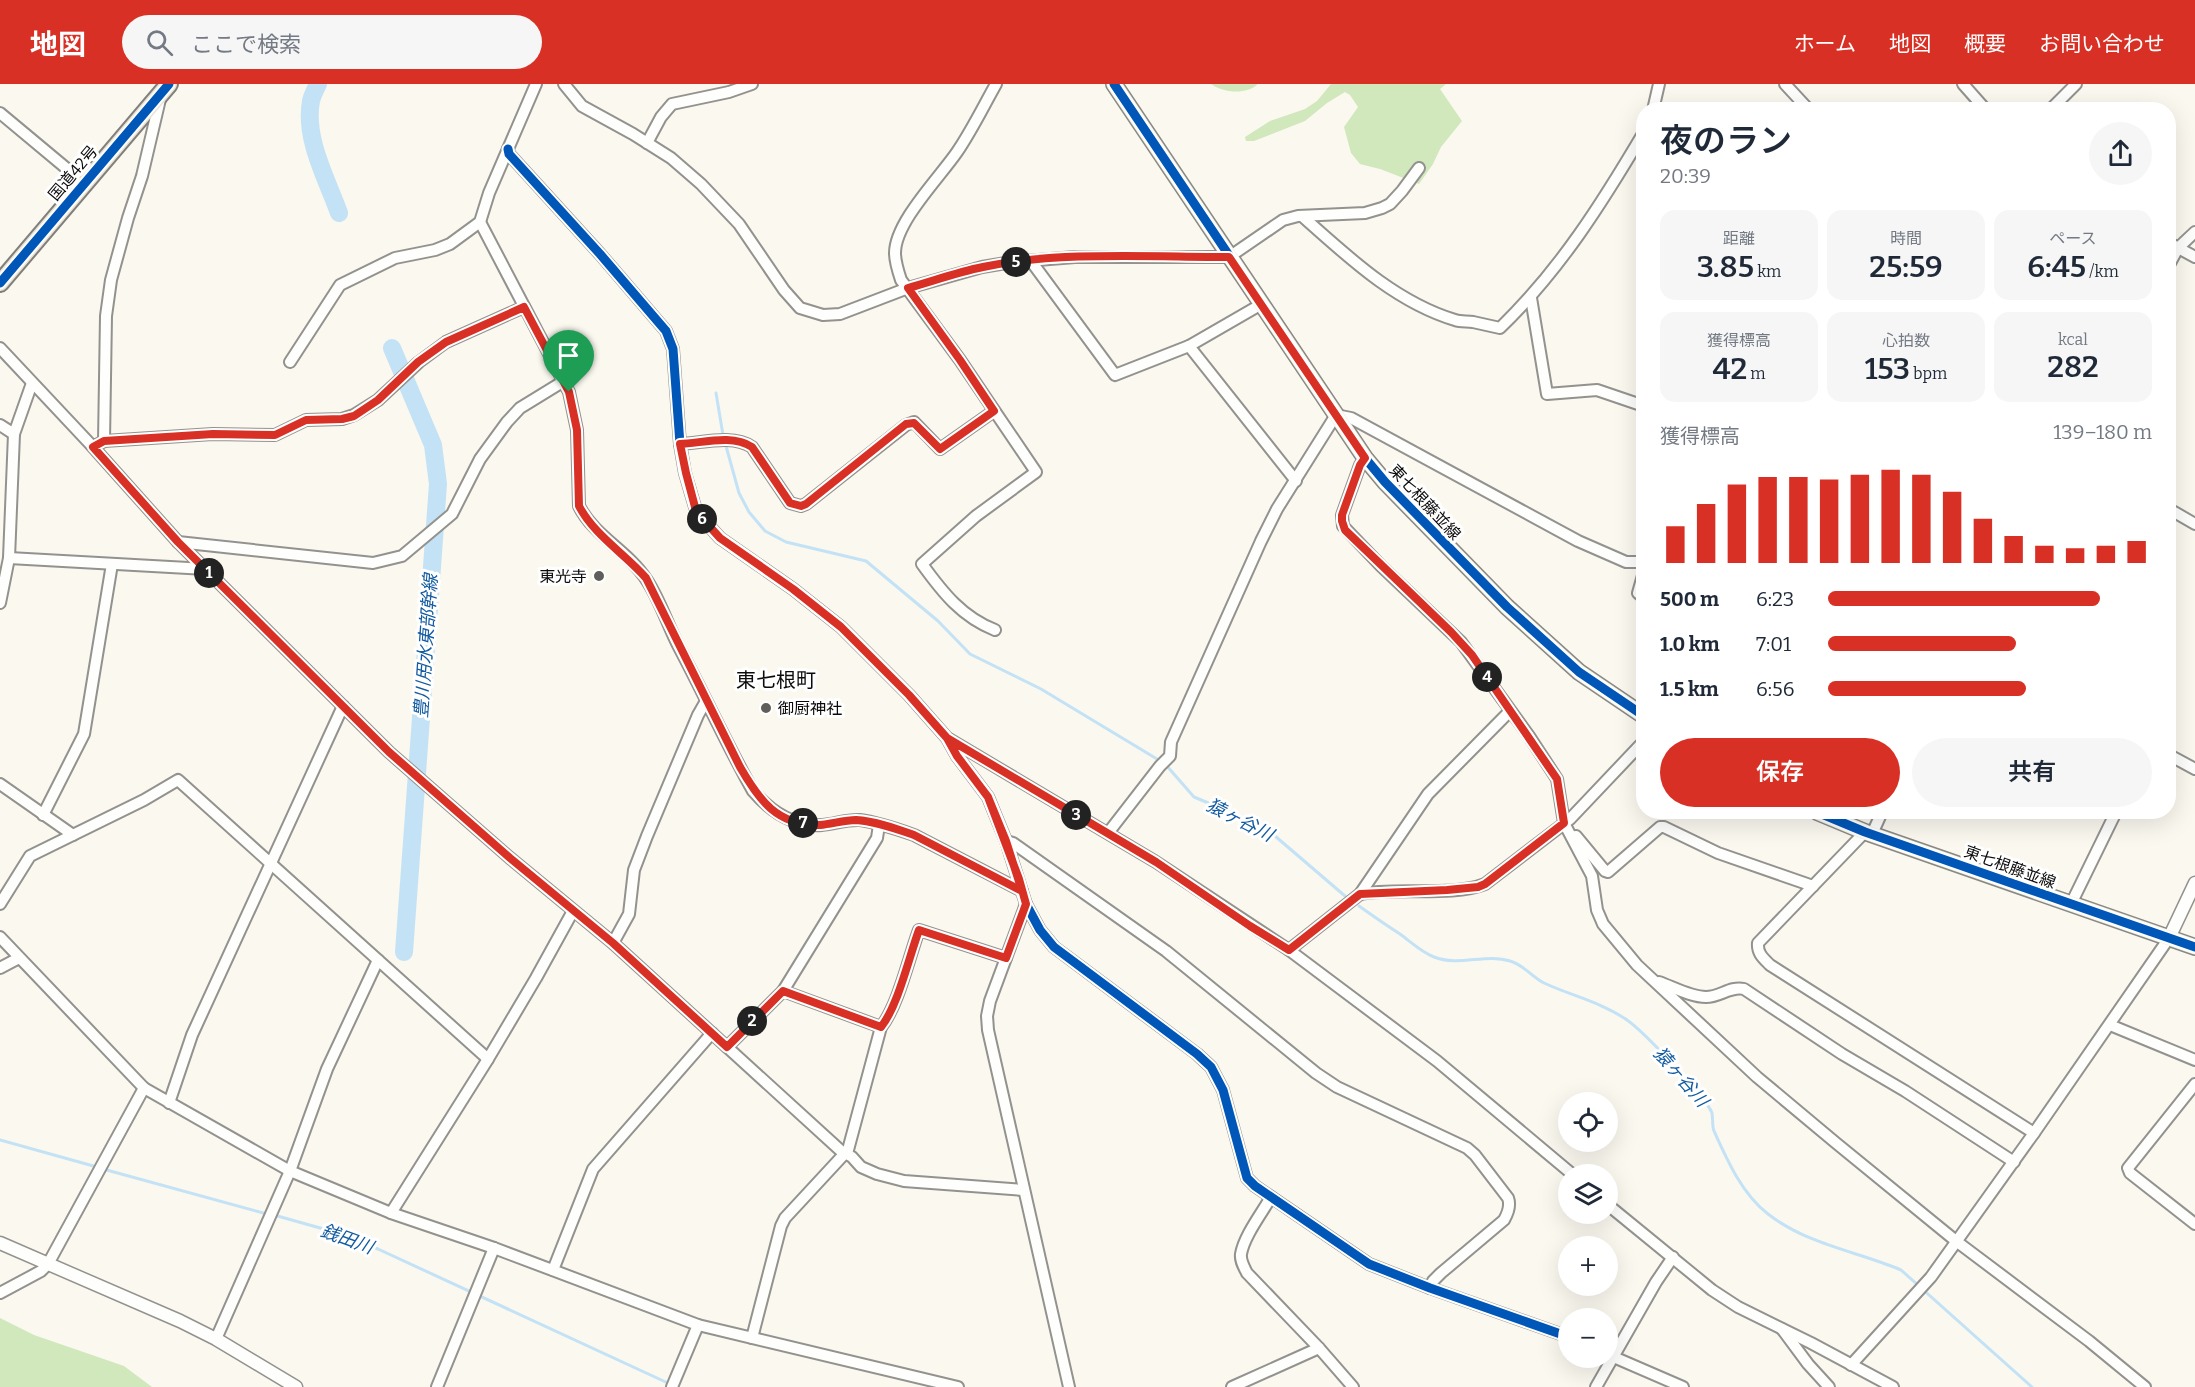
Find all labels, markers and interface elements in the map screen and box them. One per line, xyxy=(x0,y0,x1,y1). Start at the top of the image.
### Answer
search box xyxy=(122,15,542,69)
icon: search xyxy=(143,26,176,59)
text: 地図 xyxy=(30,28,86,61)
text: ここで検索 xyxy=(191,31,301,58)
text: ホーム xyxy=(1794,31,1856,57)
text: 地図 xyxy=(1889,31,1931,57)
text: 概要 xyxy=(1964,31,2006,57)
text: お問い合わせ xyxy=(2039,31,2165,57)
text: 夜のラン xyxy=(1660,121,1792,161)
button: share xyxy=(2089,122,2152,185)
street label: 国道42号 xyxy=(44,142,102,204)
text: 20:39 xyxy=(1660,164,1711,188)
text: 距離 xyxy=(1723,229,1755,248)
text: 時間 xyxy=(1890,229,1922,248)
text: ペース xyxy=(2049,229,2097,248)
pin: 5 xyxy=(1001,247,1031,277)
text: 3.85 xyxy=(1697,249,1754,285)
text: 25:59 xyxy=(1869,249,1943,285)
text: 6:45 xyxy=(2027,249,2086,285)
text: 5 xyxy=(1012,252,1020,271)
text: km xyxy=(1754,262,1781,281)
text: /km xyxy=(2086,262,2119,281)
pin xyxy=(543,330,594,392)
text: kcal xyxy=(2058,330,2088,349)
text: 獲得標高 xyxy=(1707,331,1771,350)
text: 心拍数 xyxy=(1882,331,1930,350)
icon: arrive xyxy=(552,339,585,372)
text: 282 xyxy=(2047,349,2099,385)
text: 42 xyxy=(1712,351,1747,387)
text: 153 xyxy=(1865,351,1910,387)
text: m xyxy=(1747,364,1766,383)
text: bpm xyxy=(1910,364,1947,383)
text: 139–180 m xyxy=(2053,420,2152,444)
text: 獲得標高 xyxy=(1660,424,1740,448)
street label: 東七根藤並線 xyxy=(1385,460,1465,544)
pin: 6 xyxy=(687,504,717,534)
text: 6 xyxy=(697,509,707,528)
pin: 1 xyxy=(194,558,224,588)
text: 1 xyxy=(206,563,212,582)
place label: 東光寺 xyxy=(539,567,587,586)
marker: 東光寺 xyxy=(592,569,606,583)
water label: 豊川用水東部幹線 xyxy=(410,571,442,719)
text: 500 m xyxy=(1660,587,1719,611)
text: 6:23 xyxy=(1756,587,1794,611)
text: 1.0 km xyxy=(1660,632,1720,656)
text: 7:01 xyxy=(1756,632,1791,656)
pin: 4 xyxy=(1472,662,1502,692)
text: 4 xyxy=(1482,667,1492,686)
district label: 東七根町 xyxy=(736,668,816,692)
text: 1.5 km xyxy=(1660,677,1719,701)
text: 6:56 xyxy=(1756,677,1794,701)
place label: 御厨神社 xyxy=(778,699,842,718)
marker: 御厨神社 xyxy=(759,701,773,715)
button: 保存 xyxy=(1660,738,1900,807)
button: 共有 xyxy=(1912,738,2152,807)
water label: 猿ヶ谷川 xyxy=(1203,794,1279,847)
pin: 3 xyxy=(1061,800,1091,830)
text: 3 xyxy=(1071,805,1081,824)
pin: 7 xyxy=(788,808,818,838)
text: 7 xyxy=(799,813,807,832)
street label: 東七根藤並線 xyxy=(1962,842,2058,892)
pin: 2 xyxy=(737,1006,767,1036)
text: 2 xyxy=(747,1011,757,1030)
water label: 猿ヶ谷川 xyxy=(1649,1043,1714,1113)
map controls xyxy=(1558,1092,1618,1368)
button: locate xyxy=(1558,1092,1618,1152)
button: layers xyxy=(1558,1164,1618,1224)
water label: 銭田川 xyxy=(318,1219,378,1259)
button: + xyxy=(1558,1236,1618,1296)
button: − xyxy=(1558,1308,1618,1368)

